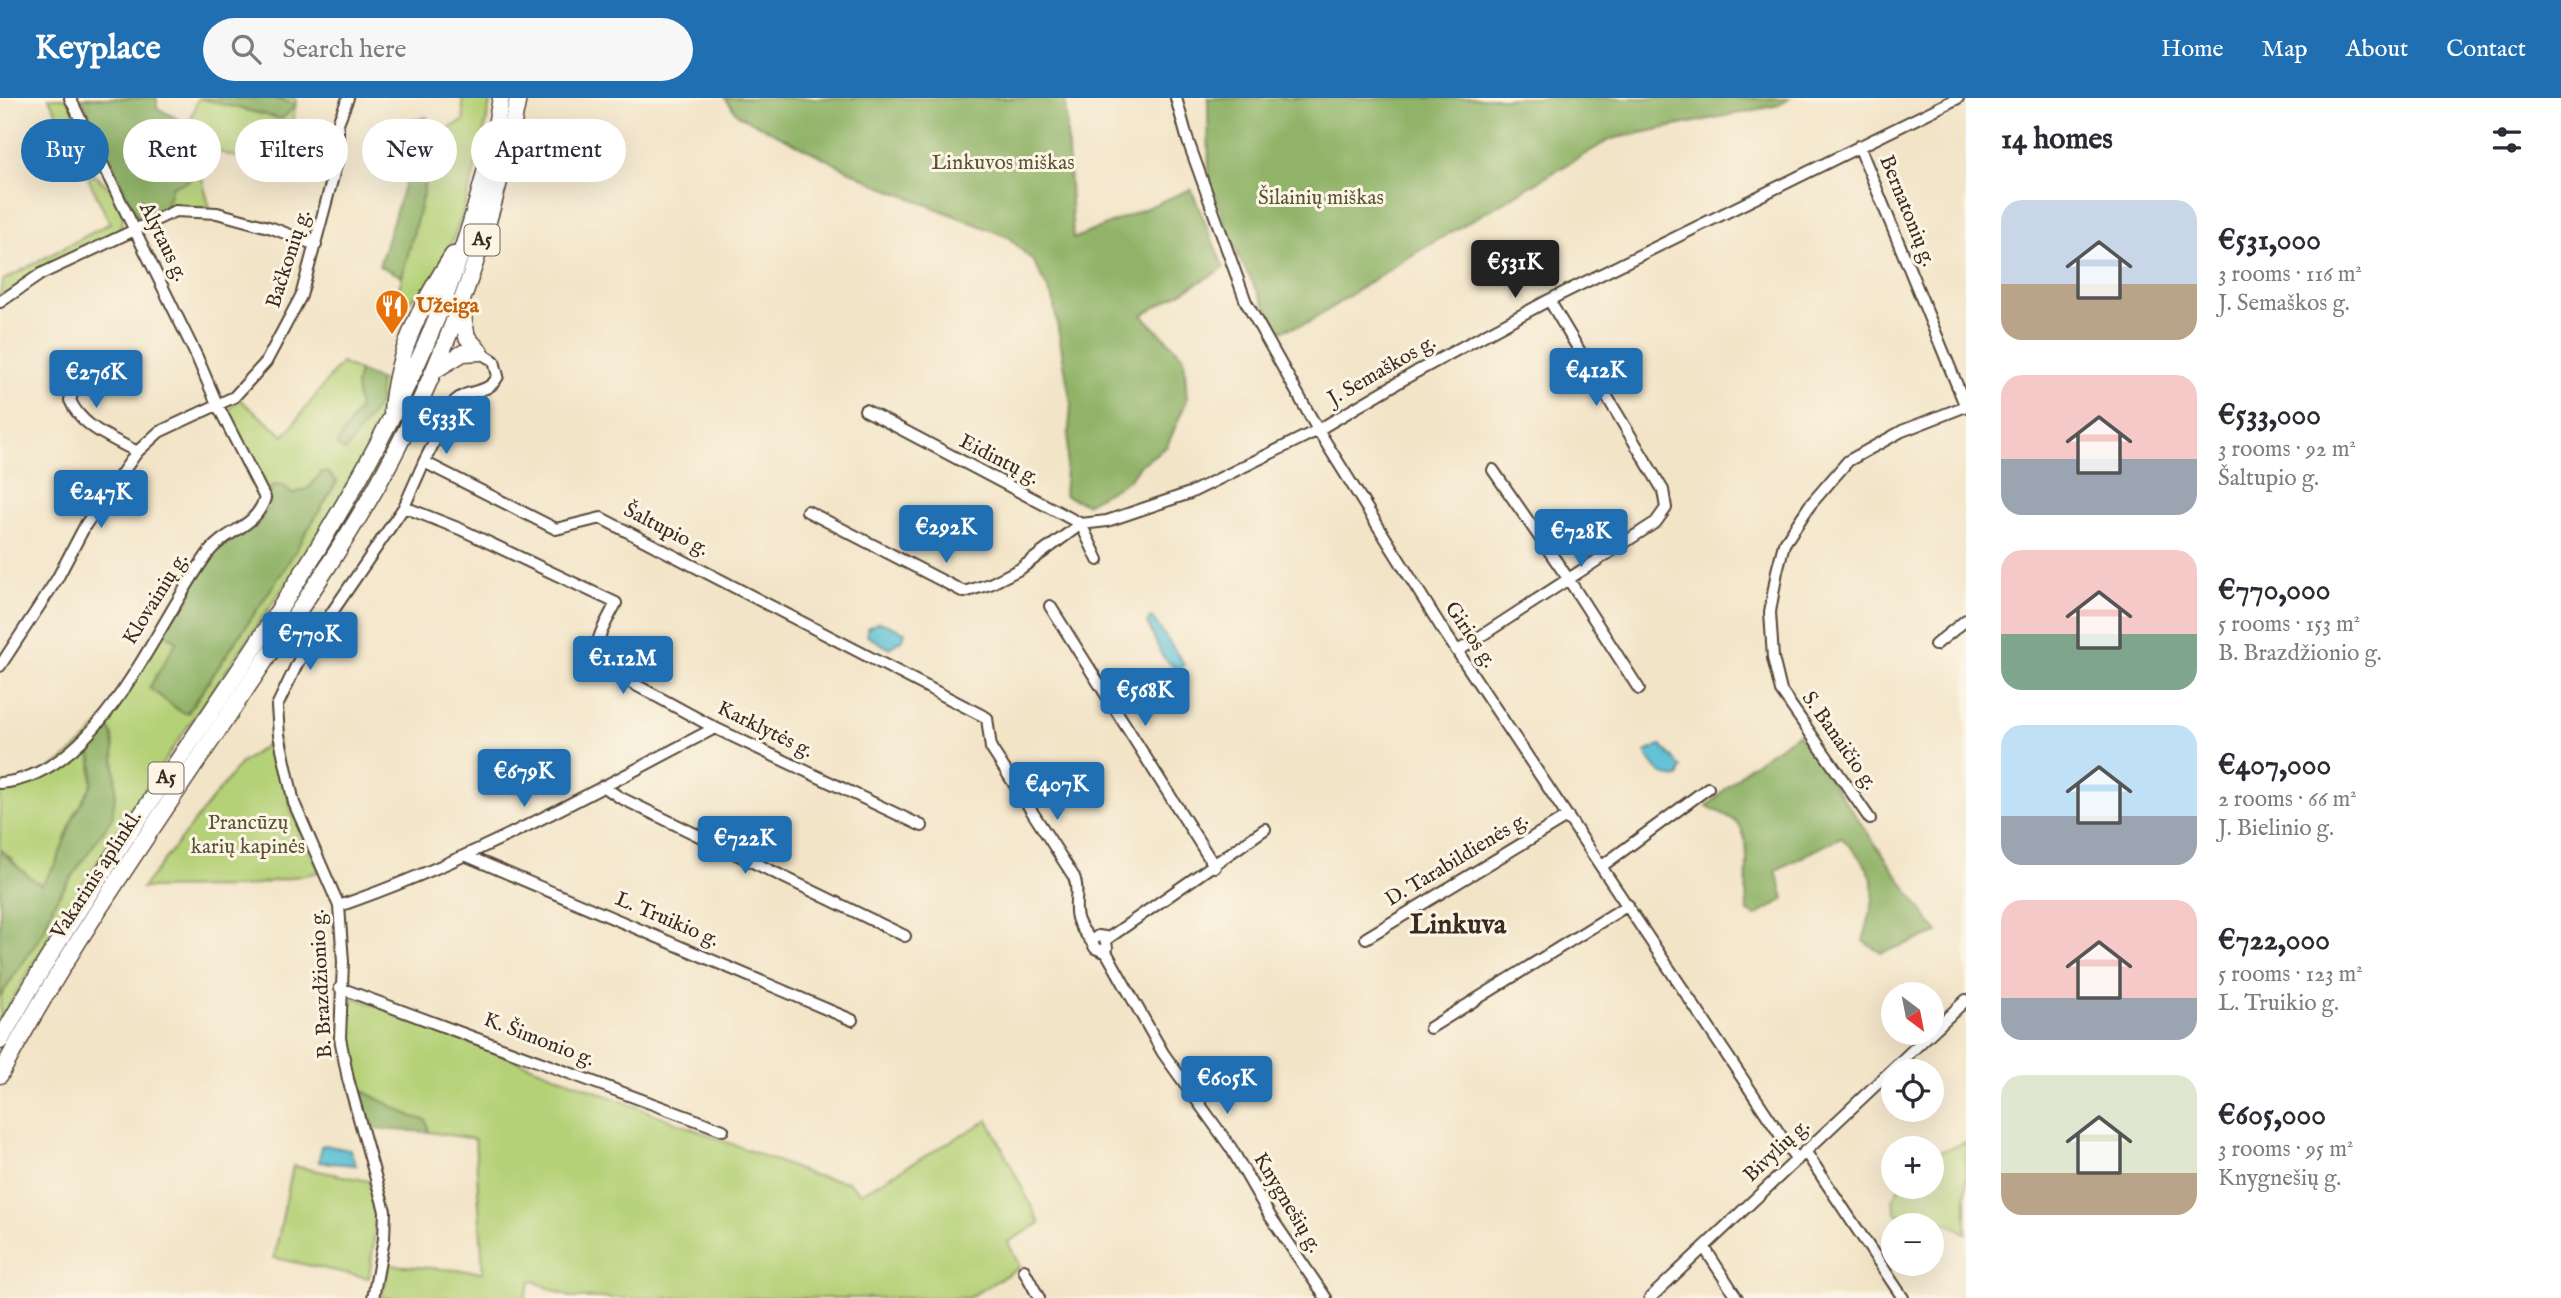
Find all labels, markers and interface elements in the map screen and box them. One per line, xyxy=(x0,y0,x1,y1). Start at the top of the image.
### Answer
search box xyxy=(203,18,693,81)
text: Keyplace xyxy=(35,28,161,70)
icon: search xyxy=(227,30,265,68)
text: Search here xyxy=(283,33,407,66)
text: Home xyxy=(2161,34,2224,65)
text: Map xyxy=(2262,34,2308,65)
text: About xyxy=(2346,34,2408,65)
text: Contact xyxy=(2446,34,2526,65)
chip: Buy xyxy=(21,119,109,182)
chip: Rent xyxy=(123,119,221,182)
chip: Filters xyxy=(235,119,348,182)
chip: New xyxy=(362,119,457,182)
chip: Apartment xyxy=(471,119,626,182)
text: 14 homes xyxy=(2001,121,2113,159)
icon: filters xyxy=(2488,121,2526,159)
park label: Linkuvos miškas xyxy=(931,150,1075,177)
street label: Bernatonių g. xyxy=(1872,151,1942,271)
park label: Šilainių miškas xyxy=(1258,184,1384,212)
street label: Alytaus g. xyxy=(132,197,194,286)
street label: Bačkonių g. xyxy=(260,206,318,312)
text: €531,000 xyxy=(2218,222,2321,260)
road number: A5 xyxy=(464,224,500,256)
icon: home xyxy=(2057,228,2141,312)
pin: €531K xyxy=(1466,240,1564,300)
text: €531K xyxy=(1487,248,1543,277)
text: 3 rooms · 116 m² xyxy=(2218,260,2362,289)
restaurant icon: Užeiga xyxy=(373,287,411,336)
text: J. Semaškos g. xyxy=(2218,289,2350,318)
place label: Užeiga xyxy=(415,293,480,320)
street label: J. Semaškos g. xyxy=(1321,329,1441,414)
pin: €412K xyxy=(1547,348,1645,408)
pin: €276K xyxy=(47,350,145,410)
text: €412K xyxy=(1566,356,1626,385)
text: €276K xyxy=(65,358,127,387)
pin: €533K xyxy=(397,396,495,456)
text: €533,000 xyxy=(2218,397,2321,435)
icon: home xyxy=(2057,403,2141,487)
text: €533K xyxy=(418,404,474,433)
street label: Eidintų g. xyxy=(954,428,1044,492)
text: 3 rooms · 92 m² xyxy=(2218,435,2356,464)
text: Šaltupio g. xyxy=(2218,464,2319,493)
pin: €247K xyxy=(52,470,150,530)
text: €247K xyxy=(70,478,132,507)
street label: Šaltupio g. xyxy=(619,496,714,563)
pin: €292K xyxy=(897,505,995,565)
pin: €728K xyxy=(1532,510,1630,569)
text: €292K xyxy=(915,513,977,542)
text: €728K xyxy=(1551,517,1611,546)
street label: Klovainių g. xyxy=(117,548,195,650)
text: €770,000 xyxy=(2218,572,2331,610)
icon: home xyxy=(2057,578,2141,662)
street label: Girios g. xyxy=(1438,597,1502,673)
text: 5 rooms · 153 m² xyxy=(2218,610,2360,639)
pin: €770K xyxy=(261,612,359,672)
text: €770K xyxy=(279,620,341,649)
pin: €1.12M xyxy=(566,636,680,696)
text: B. Brazdžionio g. xyxy=(2218,639,2382,668)
text: €1.12M xyxy=(589,644,657,673)
pin: €568K xyxy=(1096,668,1194,728)
text: €568K xyxy=(1116,676,1174,705)
street label: S. Banaičio g. xyxy=(1795,686,1883,796)
street label: Karklytės g. xyxy=(713,695,817,765)
text: €407,000 xyxy=(2218,747,2331,785)
pin: €679K xyxy=(475,750,573,809)
icon: home xyxy=(2057,753,2141,837)
text: €679K xyxy=(494,757,554,786)
road number: A5 xyxy=(148,762,184,793)
pin: €407K xyxy=(1008,762,1106,822)
text: €407K xyxy=(1025,770,1089,799)
text: 2 rooms · 66 m² xyxy=(2218,785,2357,814)
street label: Vakarinis aplinkl. xyxy=(45,805,149,945)
street label: D. Tarabildienės g. xyxy=(1380,807,1534,913)
park label: Prancūzų karių kapinės xyxy=(191,810,305,861)
text: J. Bielinio g. xyxy=(2218,814,2334,843)
pin: €722K xyxy=(696,816,794,876)
text: €722K xyxy=(714,824,776,853)
street label: L. Truikio g. xyxy=(611,886,723,954)
district label: Linkuva xyxy=(1410,908,1507,943)
street label: B. Brazdžionio g. xyxy=(305,909,339,1059)
text: €722,000 xyxy=(2218,922,2330,960)
icon: home xyxy=(2057,928,2141,1012)
text: 5 rooms · 123 m² xyxy=(2218,960,2363,989)
north arrow xyxy=(1881,982,1944,1045)
map controls xyxy=(1881,982,1944,1276)
text: L. Truikio g. xyxy=(2218,989,2339,1018)
street label: K. Šimonio g. xyxy=(480,1006,599,1073)
pin: €605K xyxy=(1178,1056,1276,1116)
button: locate xyxy=(1881,1059,1944,1122)
text: €605K xyxy=(1197,1064,1257,1093)
text: €605,000 xyxy=(2218,1097,2326,1135)
icon: home xyxy=(2057,1103,2141,1187)
street label: Bivylių g. xyxy=(1738,1113,1816,1189)
text: 3 rooms · 95 m² xyxy=(2218,1135,2353,1164)
button: + xyxy=(1881,1136,1944,1199)
street label: Knygnešių g. xyxy=(1246,1148,1328,1258)
text: Knygnešių g. xyxy=(2218,1164,2341,1193)
button: − xyxy=(1881,1213,1944,1276)

